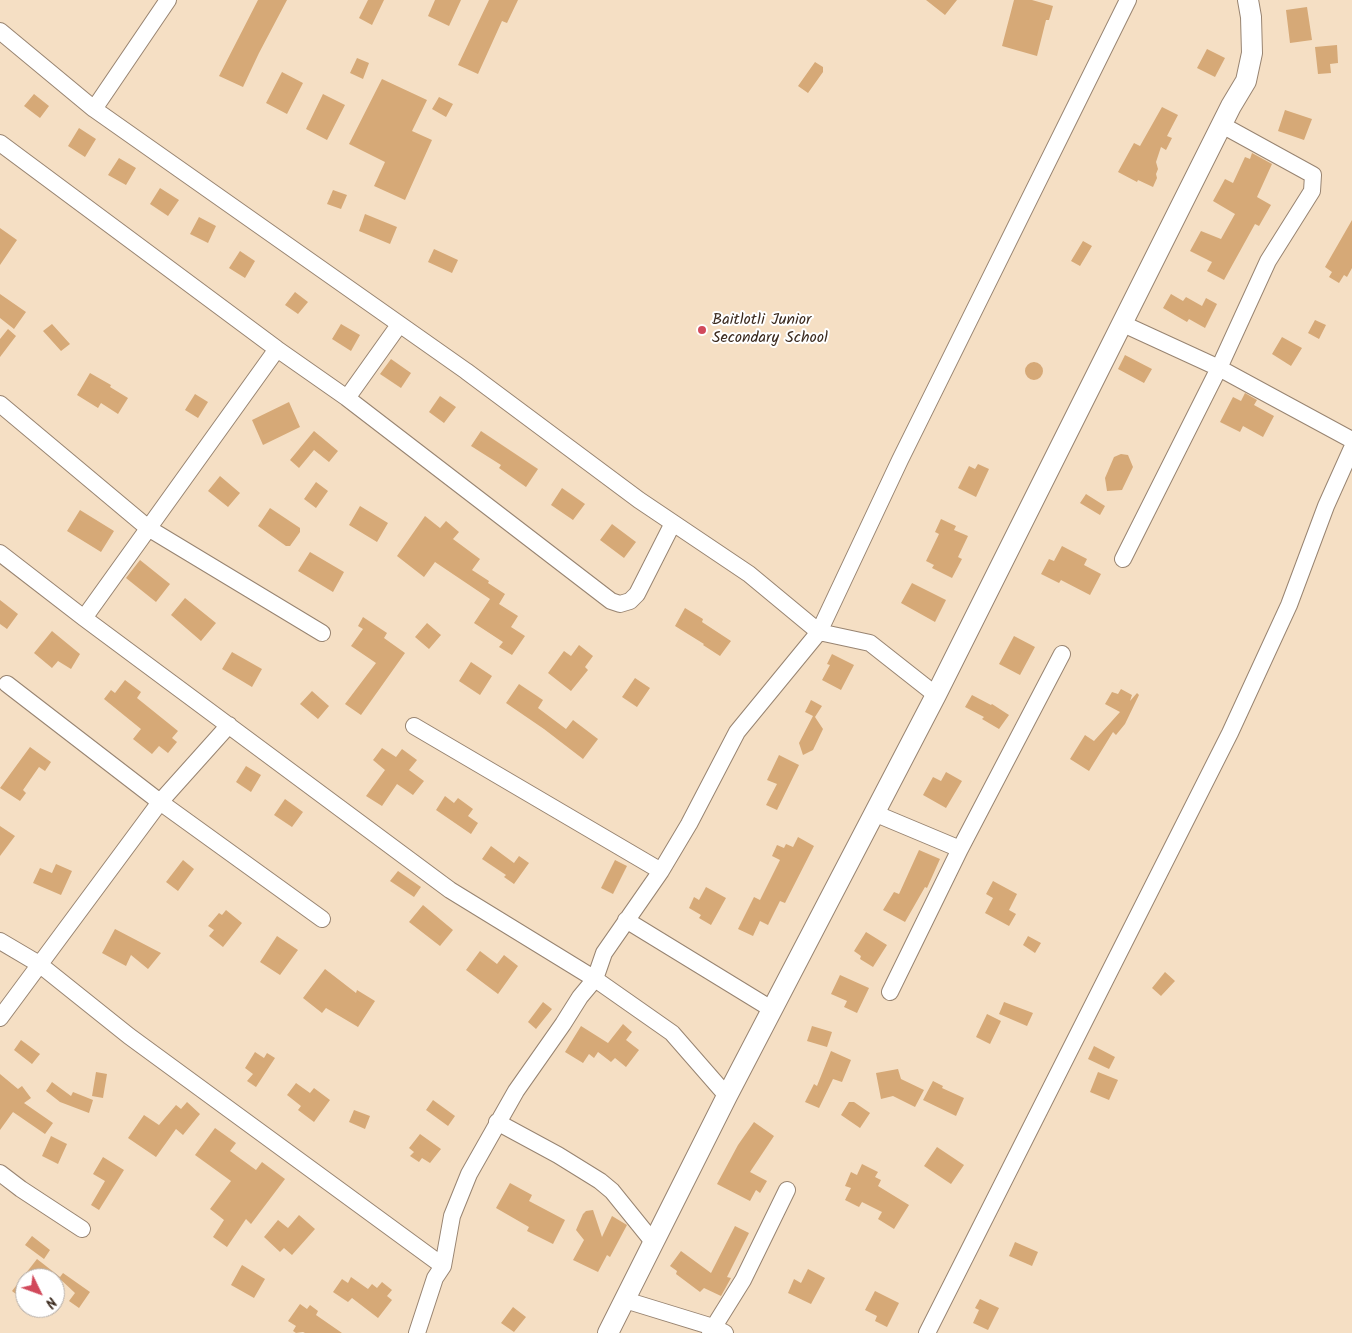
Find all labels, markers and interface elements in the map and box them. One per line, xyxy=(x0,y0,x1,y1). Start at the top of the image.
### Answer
place label: Baitlotli Junior Secondary School xyxy=(712,311,828,349)
marker: Baitlotli Junior Secondary School xyxy=(696,324,708,336)
north arrow xyxy=(15,1268,65,1318)
text: N xyxy=(39,1292,62,1313)

